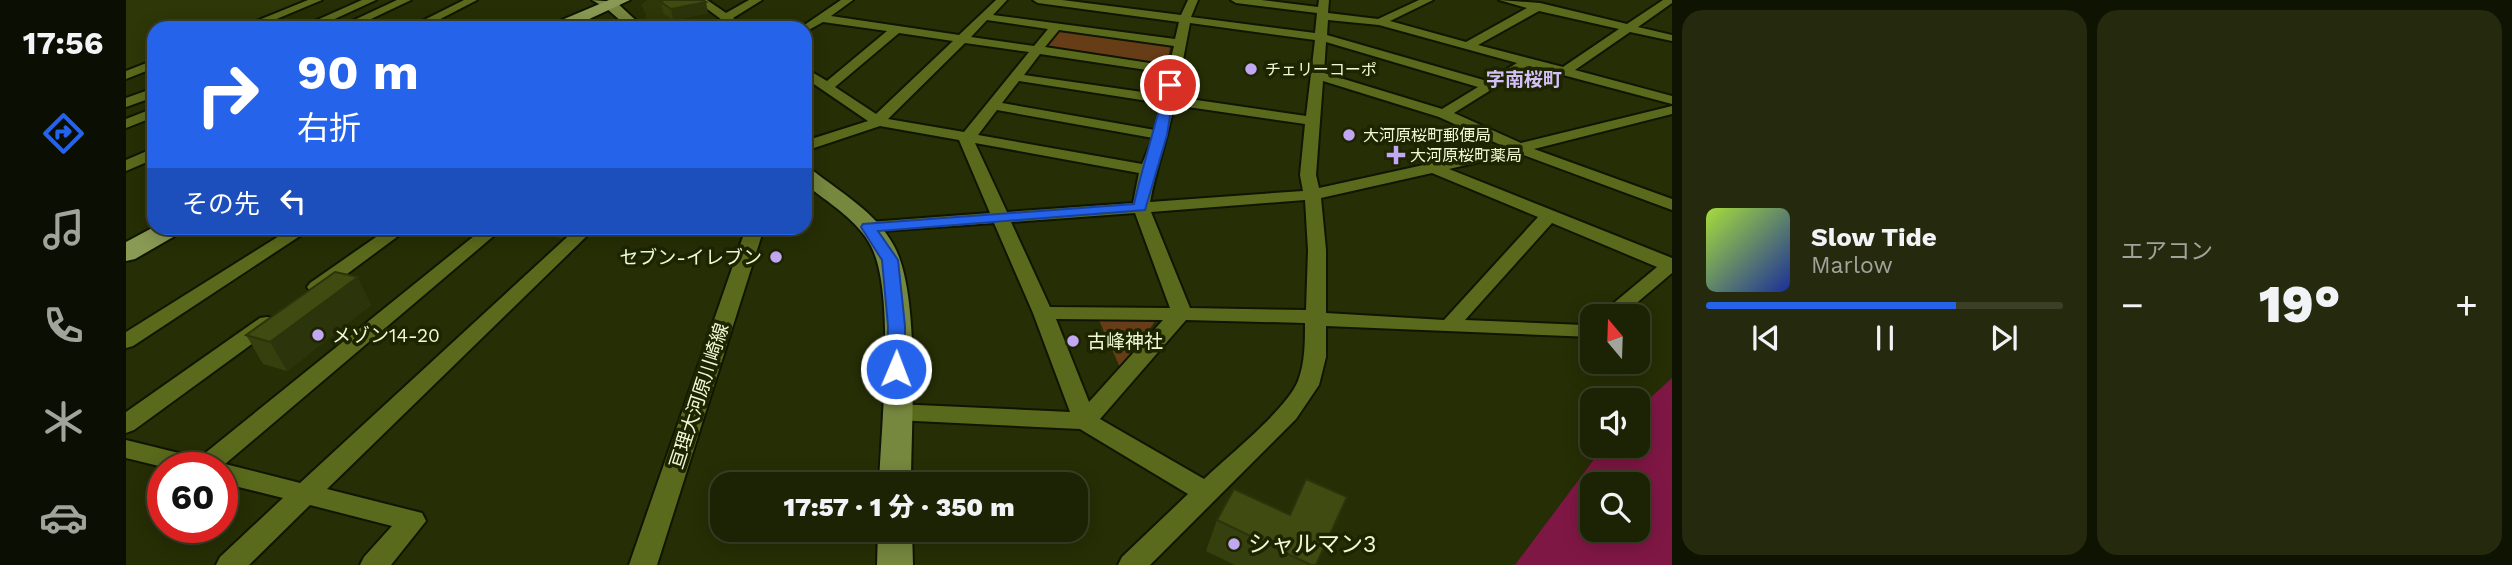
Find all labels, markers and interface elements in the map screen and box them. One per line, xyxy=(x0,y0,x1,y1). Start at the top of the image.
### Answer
text: 17:56 xyxy=(23,24,103,62)
text: 90 m xyxy=(297,43,419,101)
icon: right xyxy=(182,49,273,140)
pin xyxy=(1140,55,1200,115)
place label: チェリーコーポ xyxy=(1265,60,1377,79)
marker: チェリーコーポ xyxy=(1243,61,1259,77)
icon: arrive xyxy=(1151,66,1189,104)
district label: 字南桜町 xyxy=(1486,68,1562,91)
icon: directions xyxy=(39,109,88,158)
text: 右折 xyxy=(297,109,361,147)
place label: 大河原桜町郵便局 xyxy=(1363,126,1491,145)
marker: 大河原桜町郵便局 xyxy=(1341,127,1357,143)
place label: 大河原桜町薬局 xyxy=(1410,146,1522,165)
marker: 大河原桜町薬局 xyxy=(1388,147,1404,163)
icon: left xyxy=(274,182,312,220)
text: その先 xyxy=(182,189,260,219)
icon: music xyxy=(39,205,88,254)
text: Slow Tide xyxy=(1811,222,1937,252)
text: エアコン xyxy=(2121,238,2213,265)
place label: セブン-イレブン xyxy=(619,246,762,269)
marker: セブン-イレブン xyxy=(768,249,784,265)
text: Marlow xyxy=(1811,252,1893,279)
text: 19° xyxy=(2259,274,2340,335)
text: − xyxy=(2121,283,2144,327)
text: + xyxy=(2455,283,2478,327)
icon: phone xyxy=(39,301,88,350)
north arrow xyxy=(1580,304,1650,374)
map controls xyxy=(1580,304,1650,542)
icon: previous xyxy=(1747,319,1785,357)
icon: pause xyxy=(1866,319,1904,357)
icon: next xyxy=(1985,319,2023,357)
street label: 亘理大河原川崎線 xyxy=(665,320,733,472)
place label: メゾン14-20 xyxy=(332,324,440,347)
marker: メゾン14-20 xyxy=(310,327,326,343)
place label: 古峰神社 xyxy=(1087,330,1163,353)
position arrow xyxy=(859,332,933,406)
marker: 古峰神社 xyxy=(1065,333,1081,349)
button: sound xyxy=(1580,388,1650,458)
icon: climate xyxy=(39,397,88,446)
speed limit sign: 60 xyxy=(147,452,238,543)
button: search xyxy=(1580,472,1650,542)
text: 17:57 · 1 分 · 350 m xyxy=(783,492,1015,522)
icon: car xyxy=(39,493,88,542)
place label: シャルマン3 xyxy=(1248,531,1376,558)
marker: シャルマン3 xyxy=(1226,536,1242,552)

